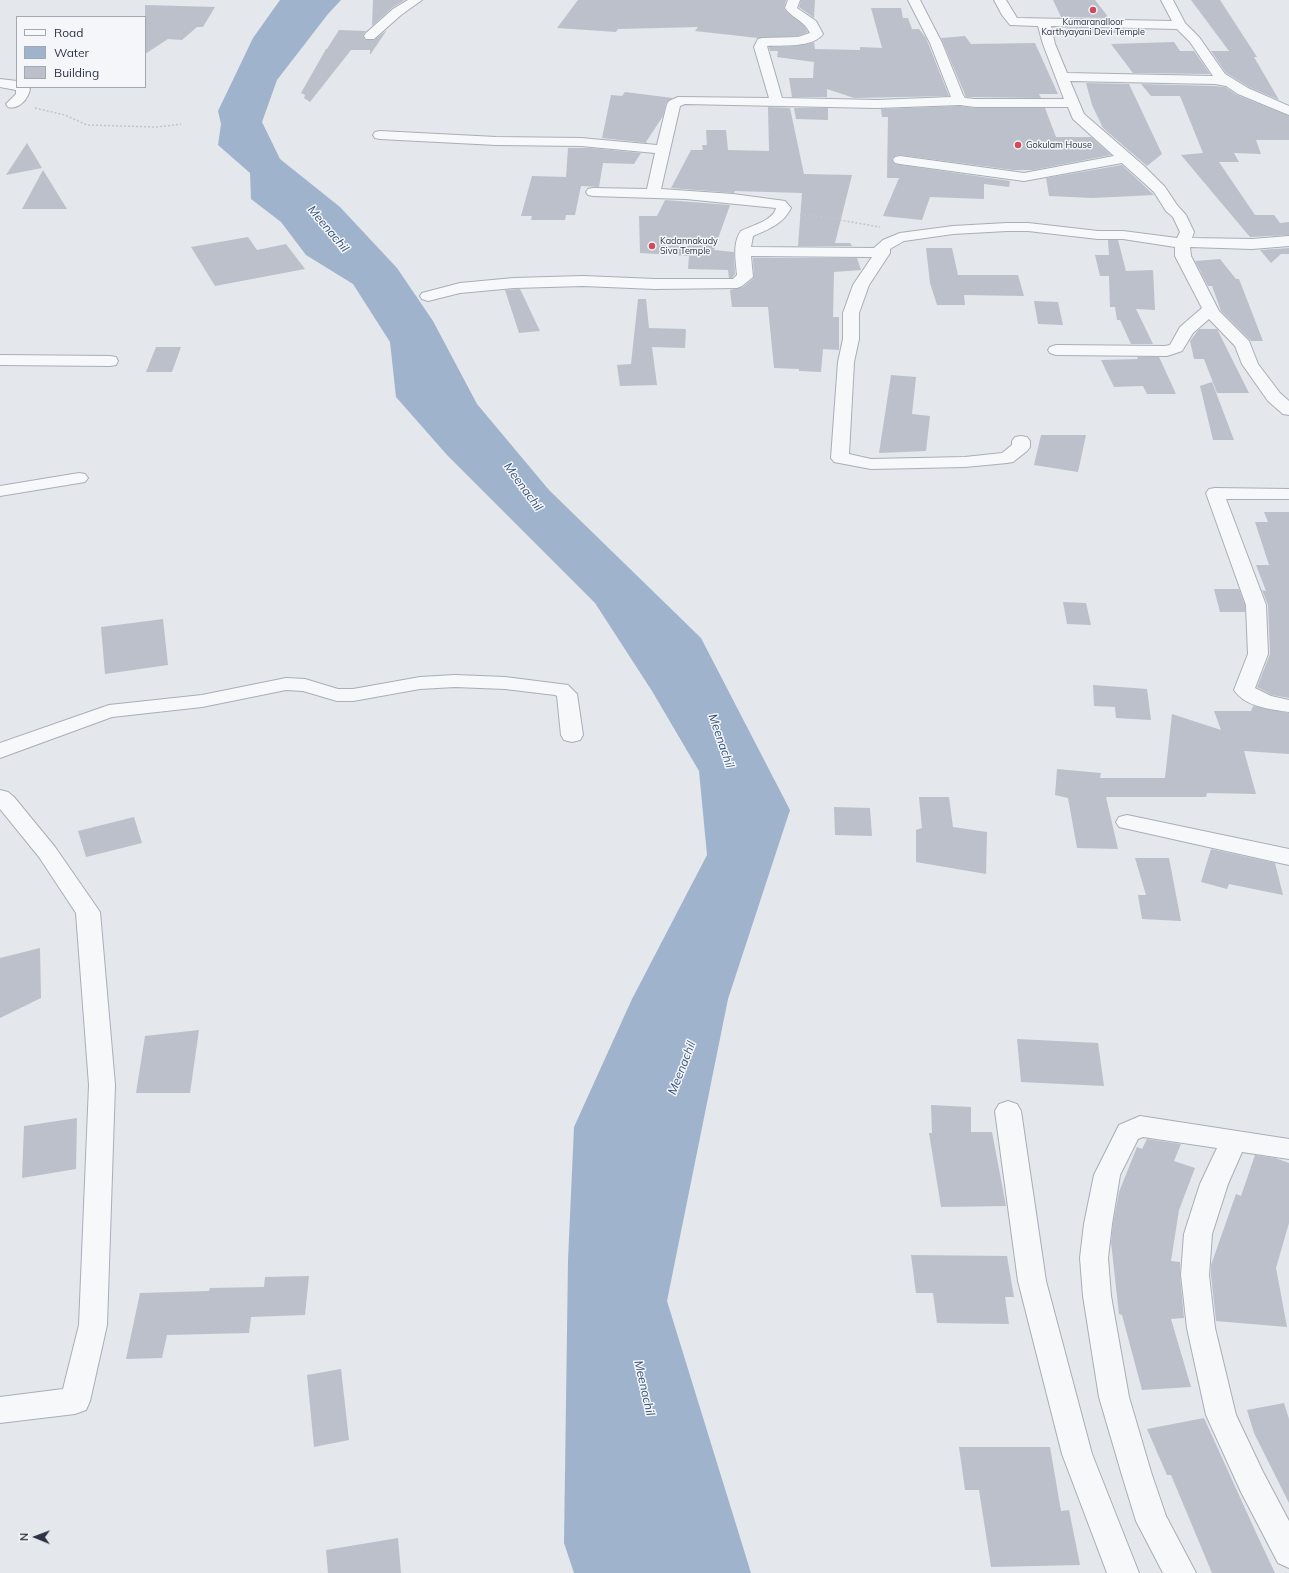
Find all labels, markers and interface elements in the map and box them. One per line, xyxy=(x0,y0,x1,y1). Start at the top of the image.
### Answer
marker: Kumaranalloor Karthyayani Devi Temple xyxy=(1088,5,1098,15)
legend xyxy=(16,16,146,88)
place label: Kumaranalloor Karthyayani Devi Temple xyxy=(1041,17,1145,38)
text: Road xyxy=(54,25,83,40)
text: Water xyxy=(54,45,89,60)
text: Building xyxy=(54,65,99,80)
marker: Gokulam House xyxy=(1013,140,1023,150)
place label: Gokulam House xyxy=(1026,140,1092,150)
water label: Meenachil xyxy=(304,203,352,255)
place label: Kadannakudy Siva Temple xyxy=(660,236,718,257)
marker: Kadannakudy Siva Temple xyxy=(647,241,657,251)
water label: Meenachil xyxy=(501,460,545,514)
water label: Meenachil xyxy=(705,712,737,770)
water label: Meenachil xyxy=(665,1039,699,1097)
water label: Meenachil xyxy=(631,1359,657,1417)
north arrow xyxy=(16,1517,56,1557)
text: N xyxy=(17,1533,31,1541)

